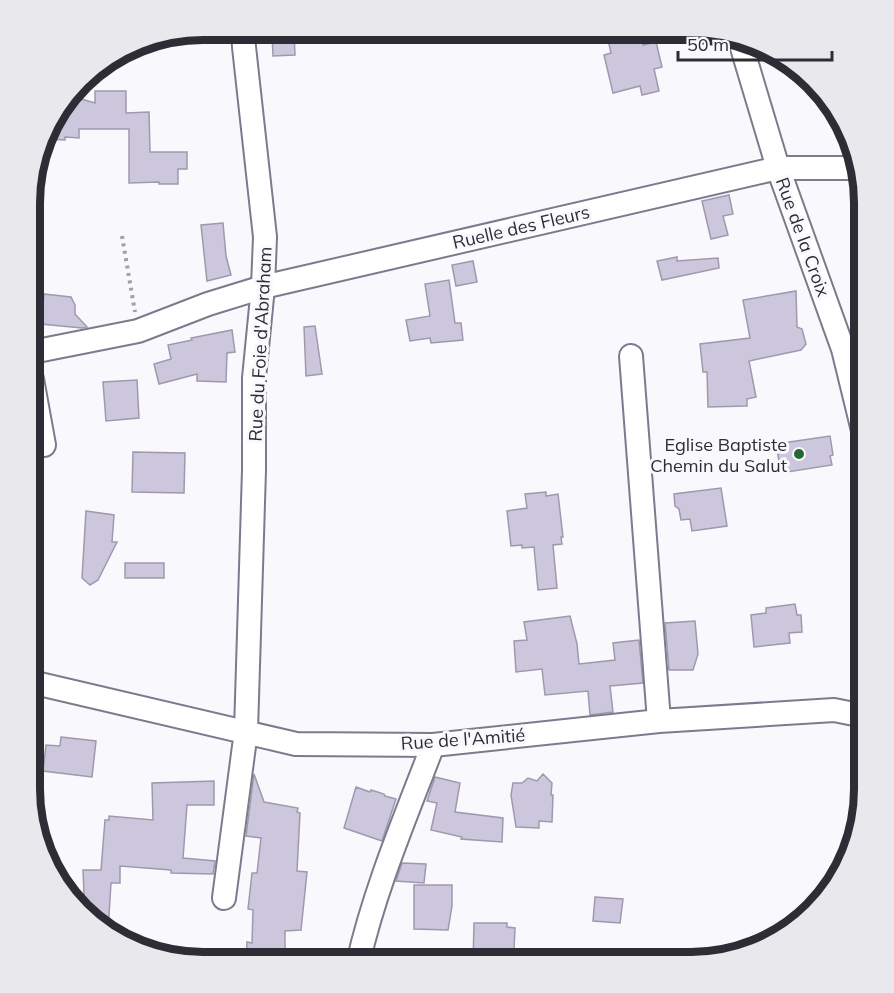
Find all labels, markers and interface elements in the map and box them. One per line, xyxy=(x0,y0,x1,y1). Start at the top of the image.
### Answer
scale bar xyxy=(678,24,832,62)
text: 50 m xyxy=(687,33,729,56)
street label: Rue de la Croix xyxy=(771,174,835,300)
street label: Ruelle des Fleurs xyxy=(450,200,592,254)
street label: Rue du Foie d'Abraham xyxy=(243,246,277,442)
place label: Eglise Baptiste Chemin du Salut xyxy=(650,433,787,477)
marker: Eglise Baptiste Chemin du Salut xyxy=(792,447,806,461)
street label: Rue de l'Amitié xyxy=(400,723,526,755)

